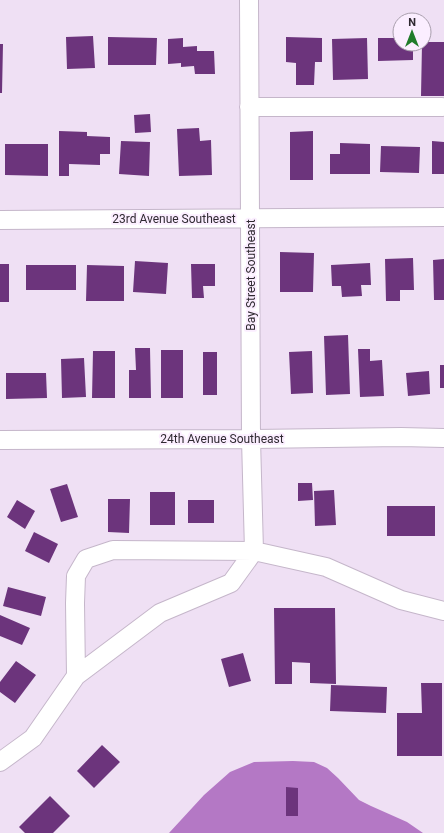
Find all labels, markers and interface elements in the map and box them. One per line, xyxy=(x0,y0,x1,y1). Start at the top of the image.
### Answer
north arrow xyxy=(392,12,432,52)
text: N xyxy=(408,16,416,29)
street label: 23rd Avenue Southeast xyxy=(112,212,236,226)
street label: Bay Street Southeast xyxy=(244,219,258,331)
street label: 24th Avenue Southeast xyxy=(160,432,284,446)

